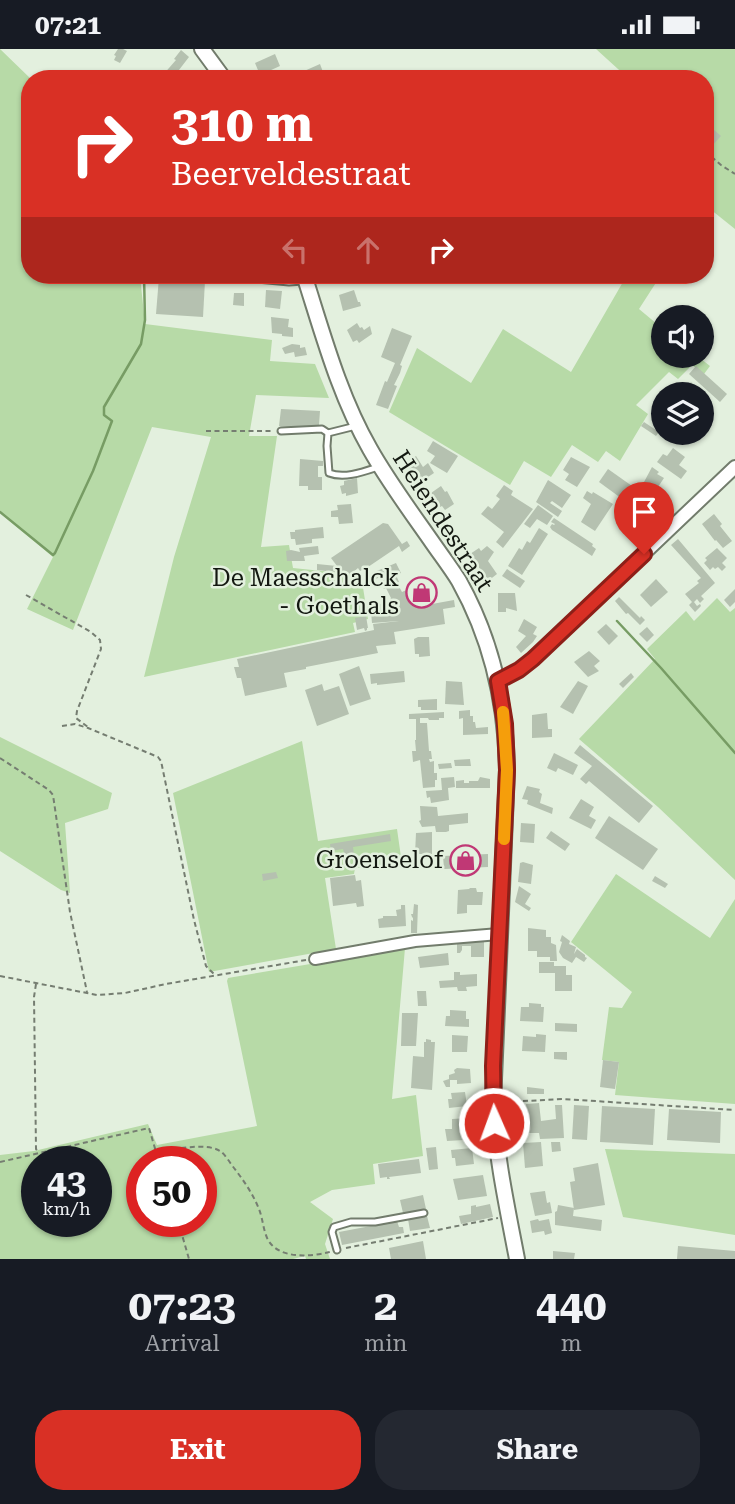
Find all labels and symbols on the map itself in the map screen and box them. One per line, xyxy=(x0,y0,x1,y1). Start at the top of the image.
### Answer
street label: Heiendestraat xyxy=(387,445,499,597)
pin xyxy=(614,482,674,554)
place label: De Maesschalck - Goethals xyxy=(212,564,399,620)
shop icon: De Maesschalck - Goethals xyxy=(405,575,439,609)
shop icon: Groenselof xyxy=(449,843,483,877)
place label: Groenselof xyxy=(316,846,444,874)
position arrow xyxy=(457,1086,531,1160)
speed limit sign: 50 xyxy=(126,1146,217,1237)

